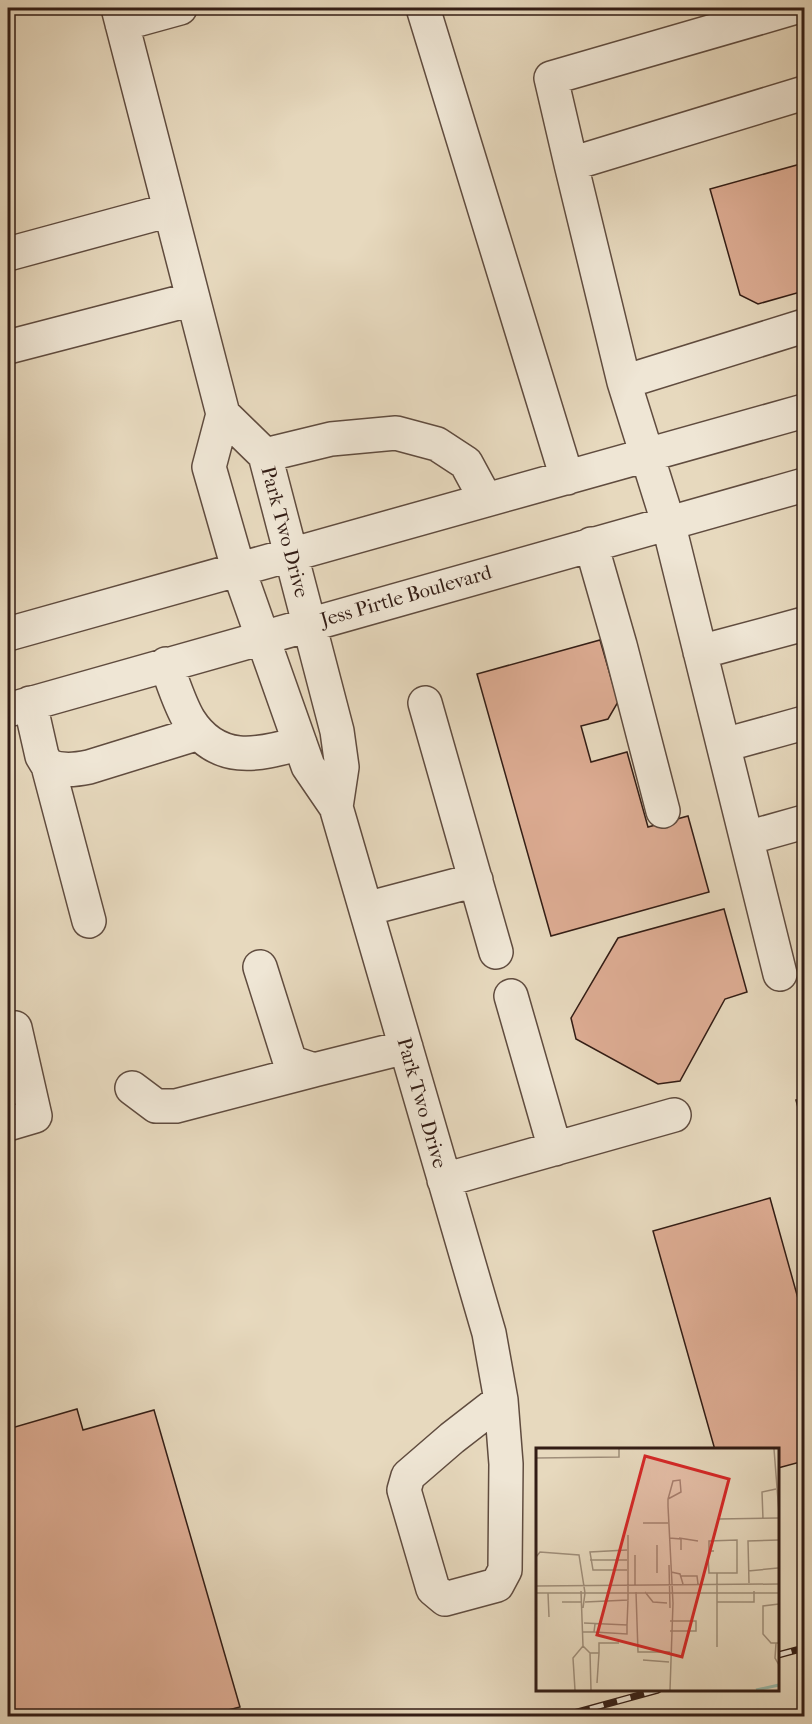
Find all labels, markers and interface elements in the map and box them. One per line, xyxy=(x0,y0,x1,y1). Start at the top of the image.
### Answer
street label: Park Two Drive xyxy=(256,464,314,600)
street label: Jess Pirtle Boulevard xyxy=(316,560,495,632)
street label: Park Two Drive xyxy=(392,1035,452,1171)
inset map xyxy=(536,1448,779,1691)

